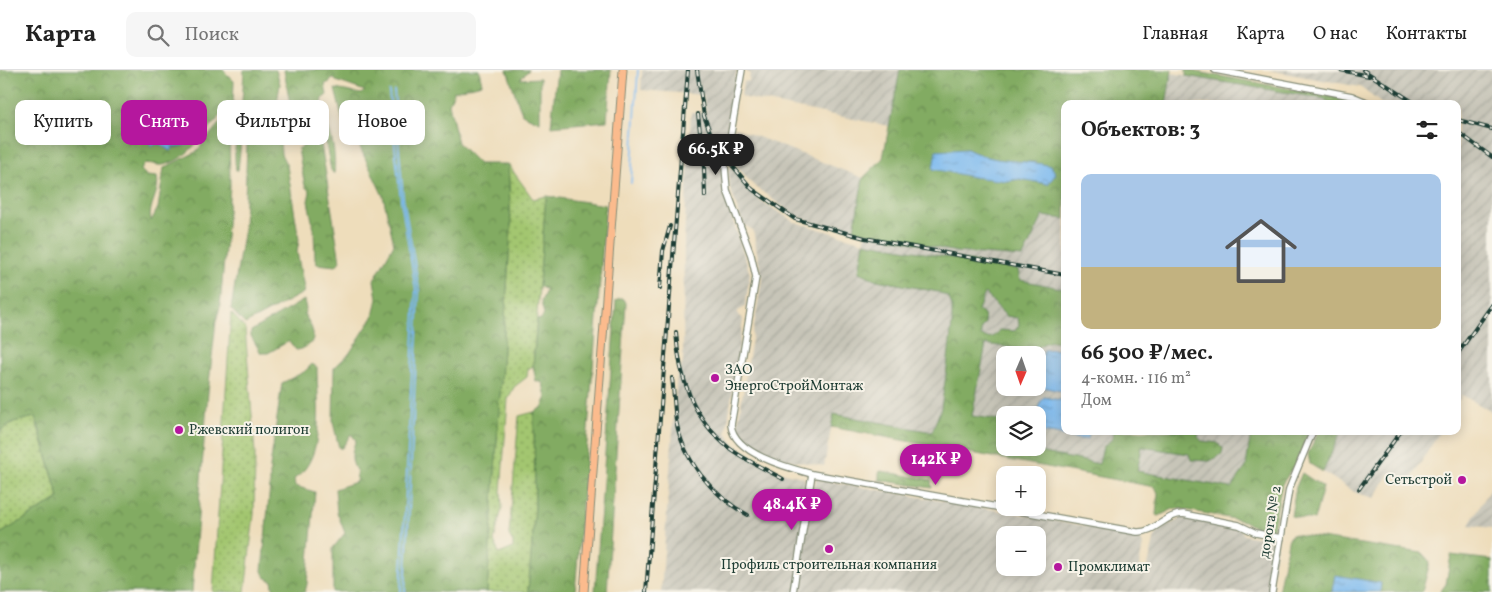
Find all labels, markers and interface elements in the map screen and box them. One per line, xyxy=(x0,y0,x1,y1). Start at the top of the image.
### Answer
search box xyxy=(126,12,476,57)
text: Карта xyxy=(25,18,96,52)
icon: search xyxy=(144,21,172,49)
text: Поиск xyxy=(184,22,239,48)
text: Главная xyxy=(1142,22,1208,47)
text: Карта xyxy=(1236,22,1285,47)
text: О нас xyxy=(1313,22,1358,47)
text: Контакты xyxy=(1386,22,1467,47)
chip: Купить xyxy=(15,100,111,145)
chip: Снять xyxy=(121,100,207,145)
chip: Фильтры xyxy=(217,100,329,145)
chip: Новое xyxy=(339,100,425,145)
text: Объектов: 3 xyxy=(1081,116,1200,145)
icon: filters xyxy=(1413,116,1441,144)
pin: 66.5K ₽ xyxy=(670,134,762,176)
text: 66.5K ₽ xyxy=(688,139,744,161)
icon: home xyxy=(1216,206,1306,296)
text: 66 500 ₽/мес. xyxy=(1081,339,1213,368)
north arrow xyxy=(996,346,1046,396)
map controls xyxy=(996,346,1046,576)
place label: ЗАО ЭнергоСтройМонтаж xyxy=(725,361,864,396)
text: 4-комн. · 116 m² xyxy=(1081,368,1191,390)
marker: ЗАО ЭнергоСтройМонтаж xyxy=(709,372,721,384)
text: Дом xyxy=(1081,390,1112,412)
button: layers xyxy=(996,406,1046,456)
place label: Ржевский полигон xyxy=(189,421,310,440)
marker: Ржевский полигон xyxy=(173,424,185,436)
pin: 142K ₽ xyxy=(895,444,977,486)
text: 142K ₽ xyxy=(911,449,961,471)
button: + xyxy=(996,466,1046,516)
place label: Сетьстрой xyxy=(1385,471,1452,490)
marker: Сетьстрой xyxy=(1456,474,1468,486)
street label: дорога № 2 xyxy=(1255,484,1287,560)
pin: 48.4K ₽ xyxy=(746,488,838,531)
text: 48.4K ₽ xyxy=(763,494,821,516)
button: − xyxy=(996,526,1046,576)
marker: Профиль строительная компания xyxy=(823,543,835,555)
place label: Профиль строительная компания xyxy=(721,556,937,575)
place label: Промклимат xyxy=(1068,558,1150,577)
marker: Промклимат xyxy=(1052,561,1064,573)

